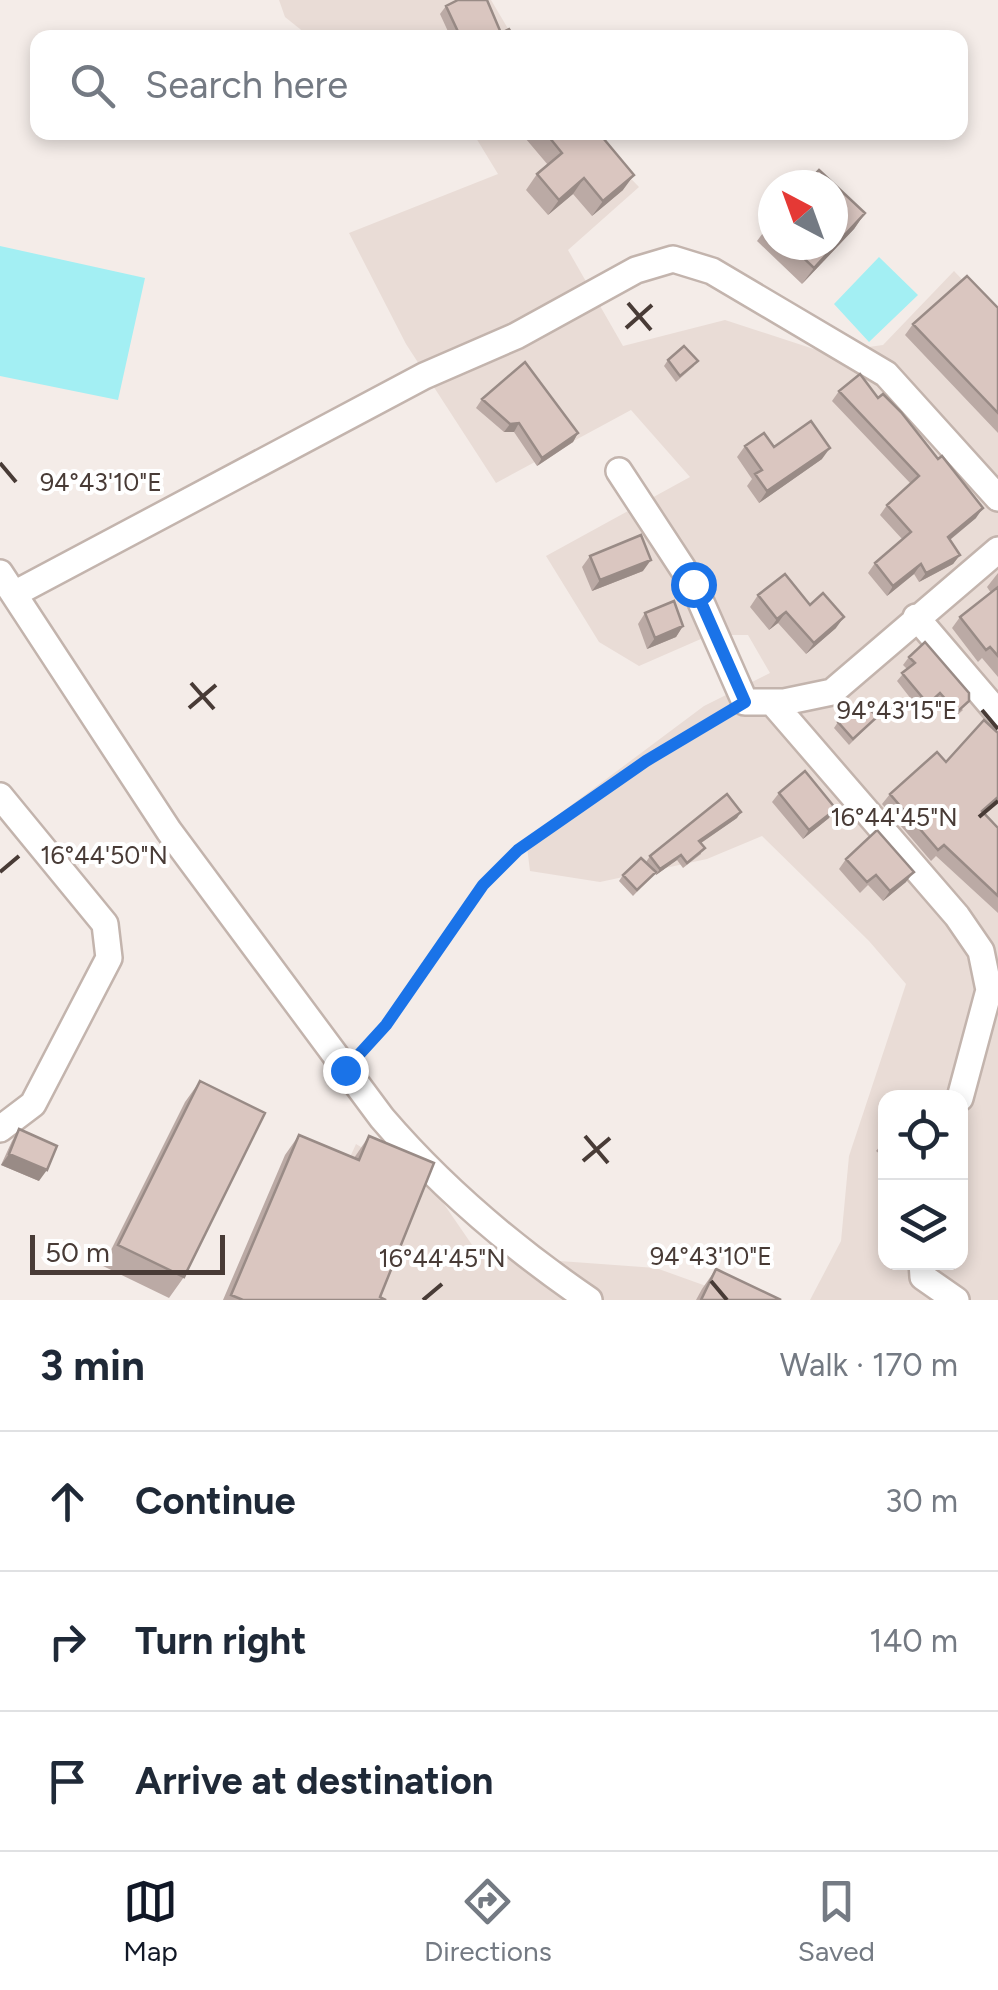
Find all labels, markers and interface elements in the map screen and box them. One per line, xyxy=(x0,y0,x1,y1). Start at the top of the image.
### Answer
search box xyxy=(30,30,968,140)
icon: search xyxy=(65,58,120,113)
text: Search here xyxy=(145,62,348,108)
north arrow xyxy=(758,170,848,260)
text: 94°43'10"E xyxy=(40,467,162,497)
route start xyxy=(671,562,717,608)
text: 94°43'15"E xyxy=(837,695,957,725)
text: 16°44'45"N xyxy=(830,802,958,832)
text: 16°44'50"N xyxy=(40,840,168,870)
route end xyxy=(323,1048,369,1094)
map controls xyxy=(878,1090,968,1270)
button: locate xyxy=(878,1090,968,1180)
button: layers xyxy=(878,1180,968,1270)
scale bar xyxy=(30,1230,225,1274)
text: 50 m xyxy=(45,1235,110,1269)
text: 94°43'10"E xyxy=(650,1241,772,1271)
text: 16°44'45"N xyxy=(378,1243,506,1273)
text: 3 min xyxy=(40,1340,145,1391)
text: Walk · 170 m xyxy=(780,1346,958,1384)
icon: ahead xyxy=(40,1474,95,1529)
text: Continue xyxy=(135,1478,296,1524)
text: 30 m xyxy=(885,1482,958,1520)
icon: right xyxy=(40,1614,95,1669)
text: Turn right xyxy=(135,1618,307,1664)
text: 140 m xyxy=(869,1622,958,1660)
icon: arrive xyxy=(40,1754,95,1809)
text: Arrive at destination xyxy=(135,1758,493,1804)
tab: Map xyxy=(123,1874,178,1968)
tab: Directions xyxy=(424,1874,552,1968)
tab: Saved xyxy=(798,1874,875,1968)

